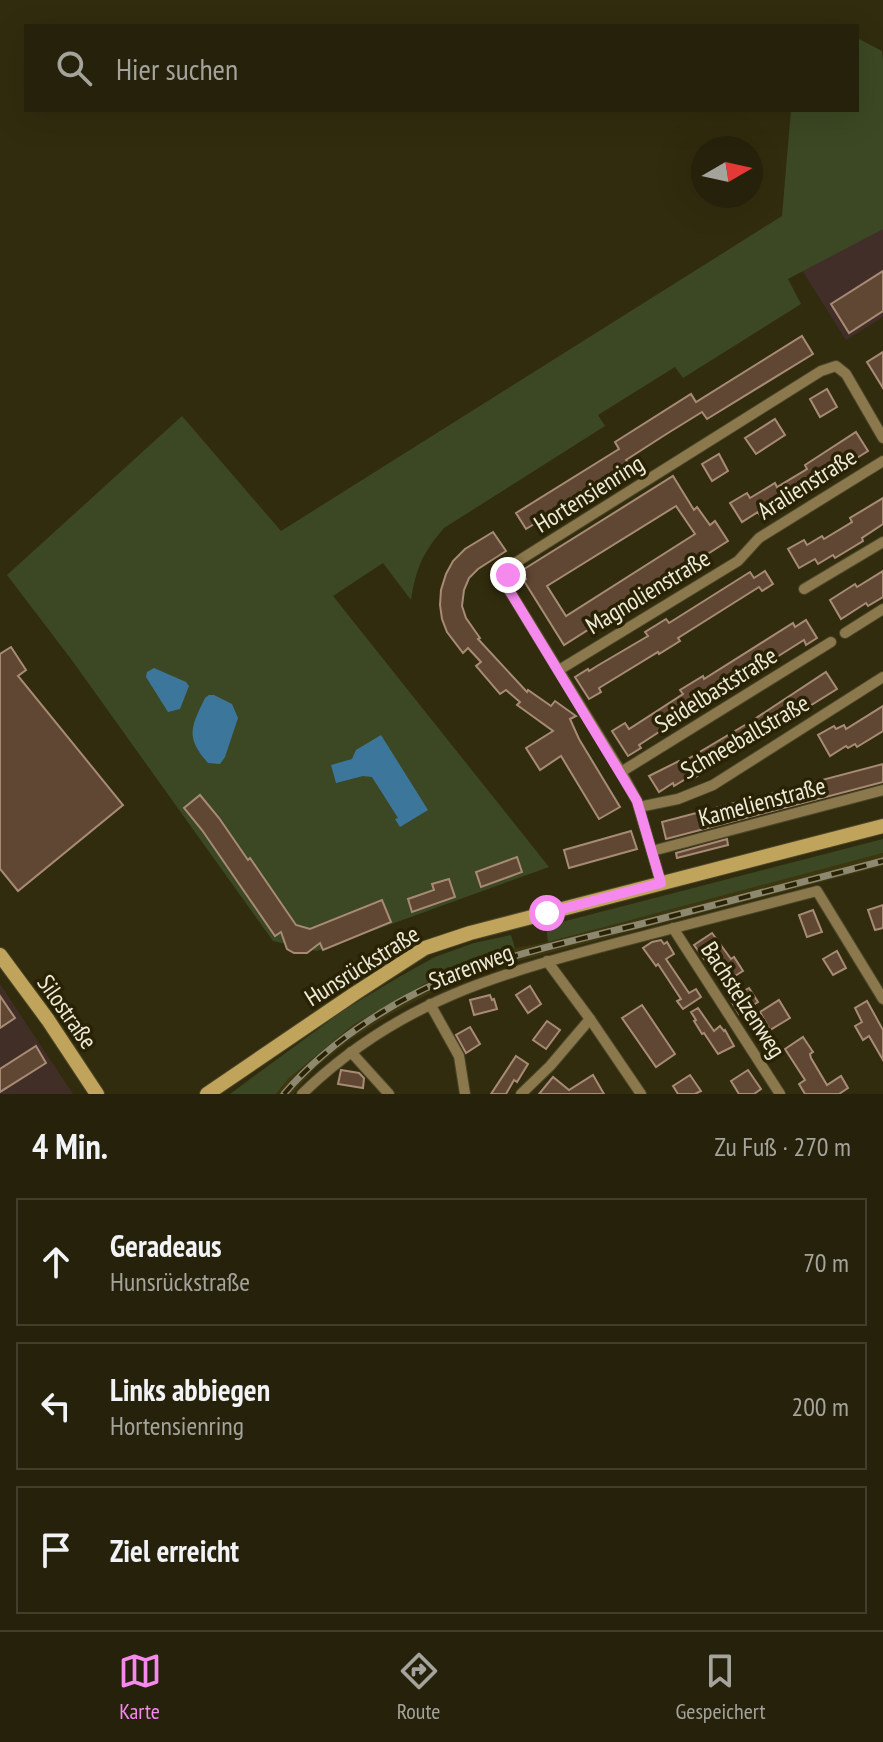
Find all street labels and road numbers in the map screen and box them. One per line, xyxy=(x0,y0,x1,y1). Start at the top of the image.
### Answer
street label: Aralienstraße xyxy=(751,441,862,526)
street label: Hortensienring xyxy=(528,448,649,539)
street label: Magnolienstraße xyxy=(580,542,716,641)
street label: Seidelbaststraße xyxy=(649,640,783,739)
street label: Schneeballstraße xyxy=(675,687,815,786)
street label: Kamelienstraße xyxy=(695,770,829,833)
street label: Hunsrückstraße xyxy=(299,918,425,1013)
street label: Starenweg xyxy=(424,936,517,997)
street label: Bachstelzenweg xyxy=(694,936,793,1064)
street label: Silostraße xyxy=(31,968,104,1055)

